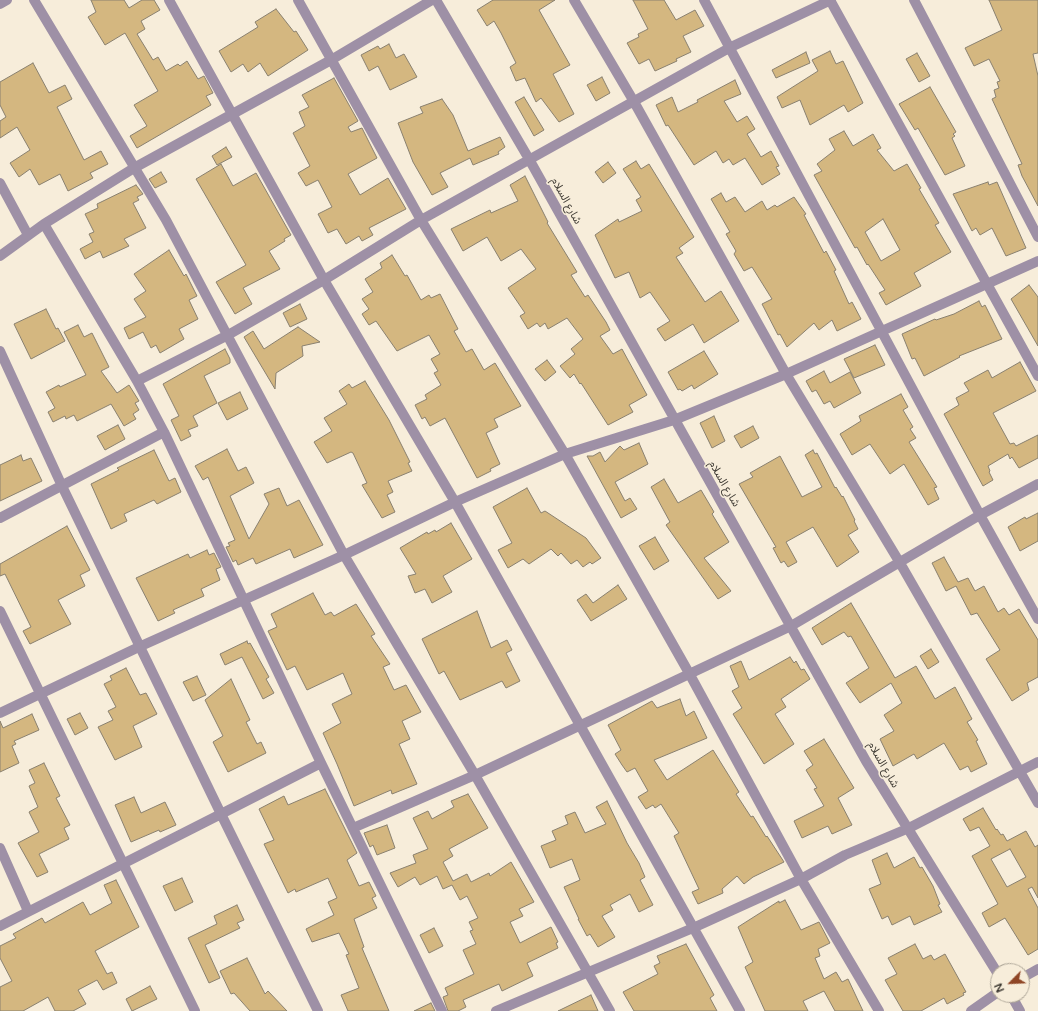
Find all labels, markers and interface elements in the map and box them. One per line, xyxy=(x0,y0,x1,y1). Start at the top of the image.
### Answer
street label: شارع السلام xyxy=(548,175,584,227)
street label: شارع السلام xyxy=(706,459,742,509)
street label: شارع السلام xyxy=(865,740,901,790)
north arrow xyxy=(990,963,1030,1003)
text: N xyxy=(992,981,1007,994)

